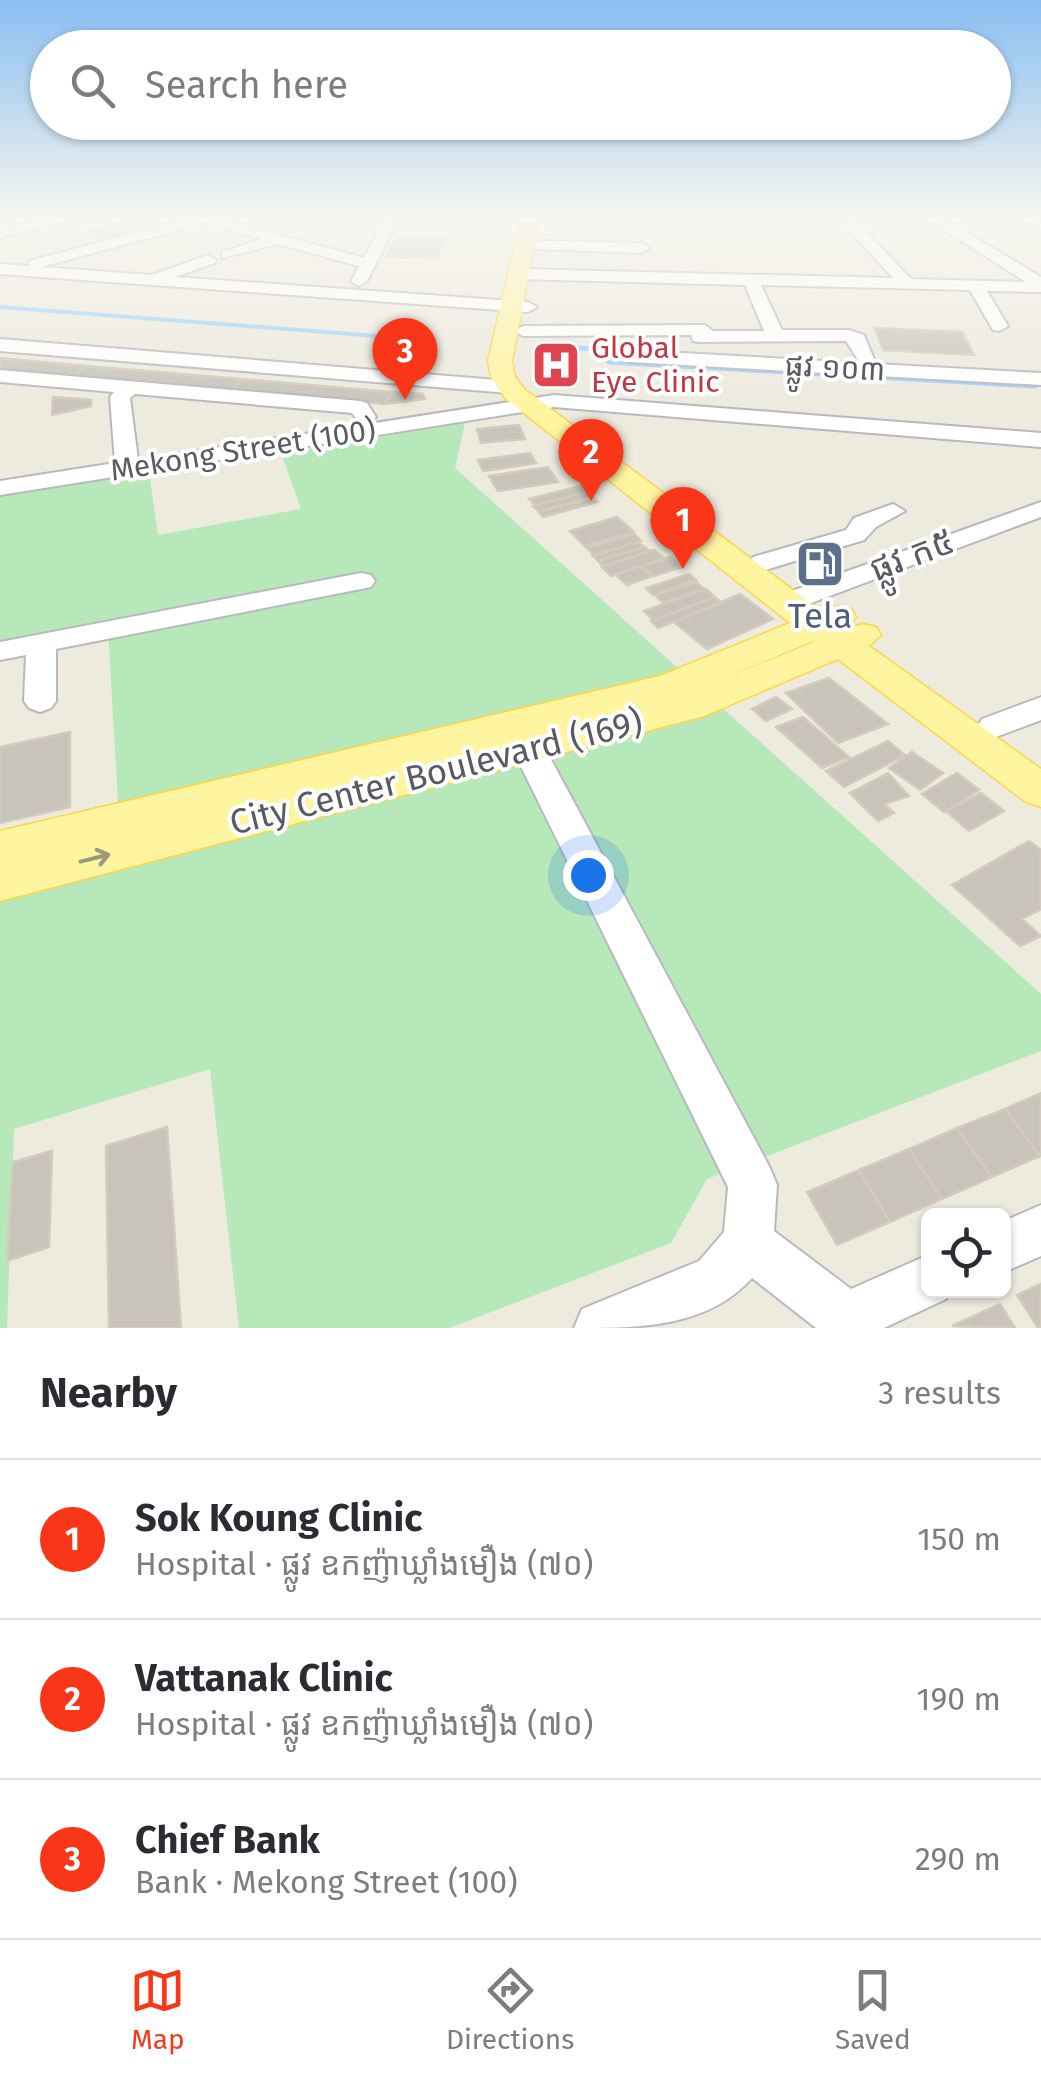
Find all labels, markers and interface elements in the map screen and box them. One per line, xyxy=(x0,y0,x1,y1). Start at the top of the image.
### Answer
search box xyxy=(30,30,1011,140)
icon: search xyxy=(65,58,120,113)
text: Search here xyxy=(145,62,348,108)
pin: 3 xyxy=(372,318,438,400)
place label: Global Eye Clinic xyxy=(591,330,720,400)
hospital icon: Global Eye Clinic xyxy=(530,339,582,391)
street label: ផ្លូវ ១០៣ xyxy=(783,347,886,396)
street label: Mekong Street (100) xyxy=(108,411,378,489)
pin: 2 xyxy=(558,418,624,501)
pin: 1 xyxy=(650,486,716,569)
street label: ផ្លូវ ក៥ xyxy=(864,520,964,600)
fuel station icon: Tela xyxy=(794,538,846,590)
place label: Tela xyxy=(788,595,852,637)
street label: City Center Boulevard (169) xyxy=(225,700,647,844)
one-way arrow xyxy=(78,848,110,866)
your location xyxy=(563,850,614,901)
map controls xyxy=(921,1208,1011,1298)
button: locate xyxy=(921,1208,1011,1298)
text: Nearby xyxy=(40,1368,177,1418)
text: 3 results xyxy=(878,1374,1001,1412)
text: Sok Koung Clinic xyxy=(135,1495,422,1541)
text: 1 xyxy=(65,1520,80,1558)
text: 150 m xyxy=(917,1520,1001,1558)
text: Hospital · ផ្លូវ ឧកញ៉ាឃ្លាំងមឿង (៧០) xyxy=(135,1545,593,1583)
text: Vattanak Clinic xyxy=(135,1655,393,1701)
text: 2 xyxy=(64,1680,81,1718)
text: 190 m xyxy=(917,1680,1001,1718)
text: Hospital · ផ្លូវ ឧកញ៉ាឃ្លាំងមឿង (៧០) xyxy=(135,1705,593,1743)
text: Chief Bank xyxy=(135,1817,320,1863)
text: 3 xyxy=(64,1840,81,1878)
text: 290 m xyxy=(915,1840,1001,1878)
text: Bank · Mekong Street (100) xyxy=(135,1863,518,1901)
tab: Map xyxy=(130,1963,185,2056)
tab: Directions xyxy=(446,1963,574,2056)
tab: Saved xyxy=(835,1963,911,2056)

